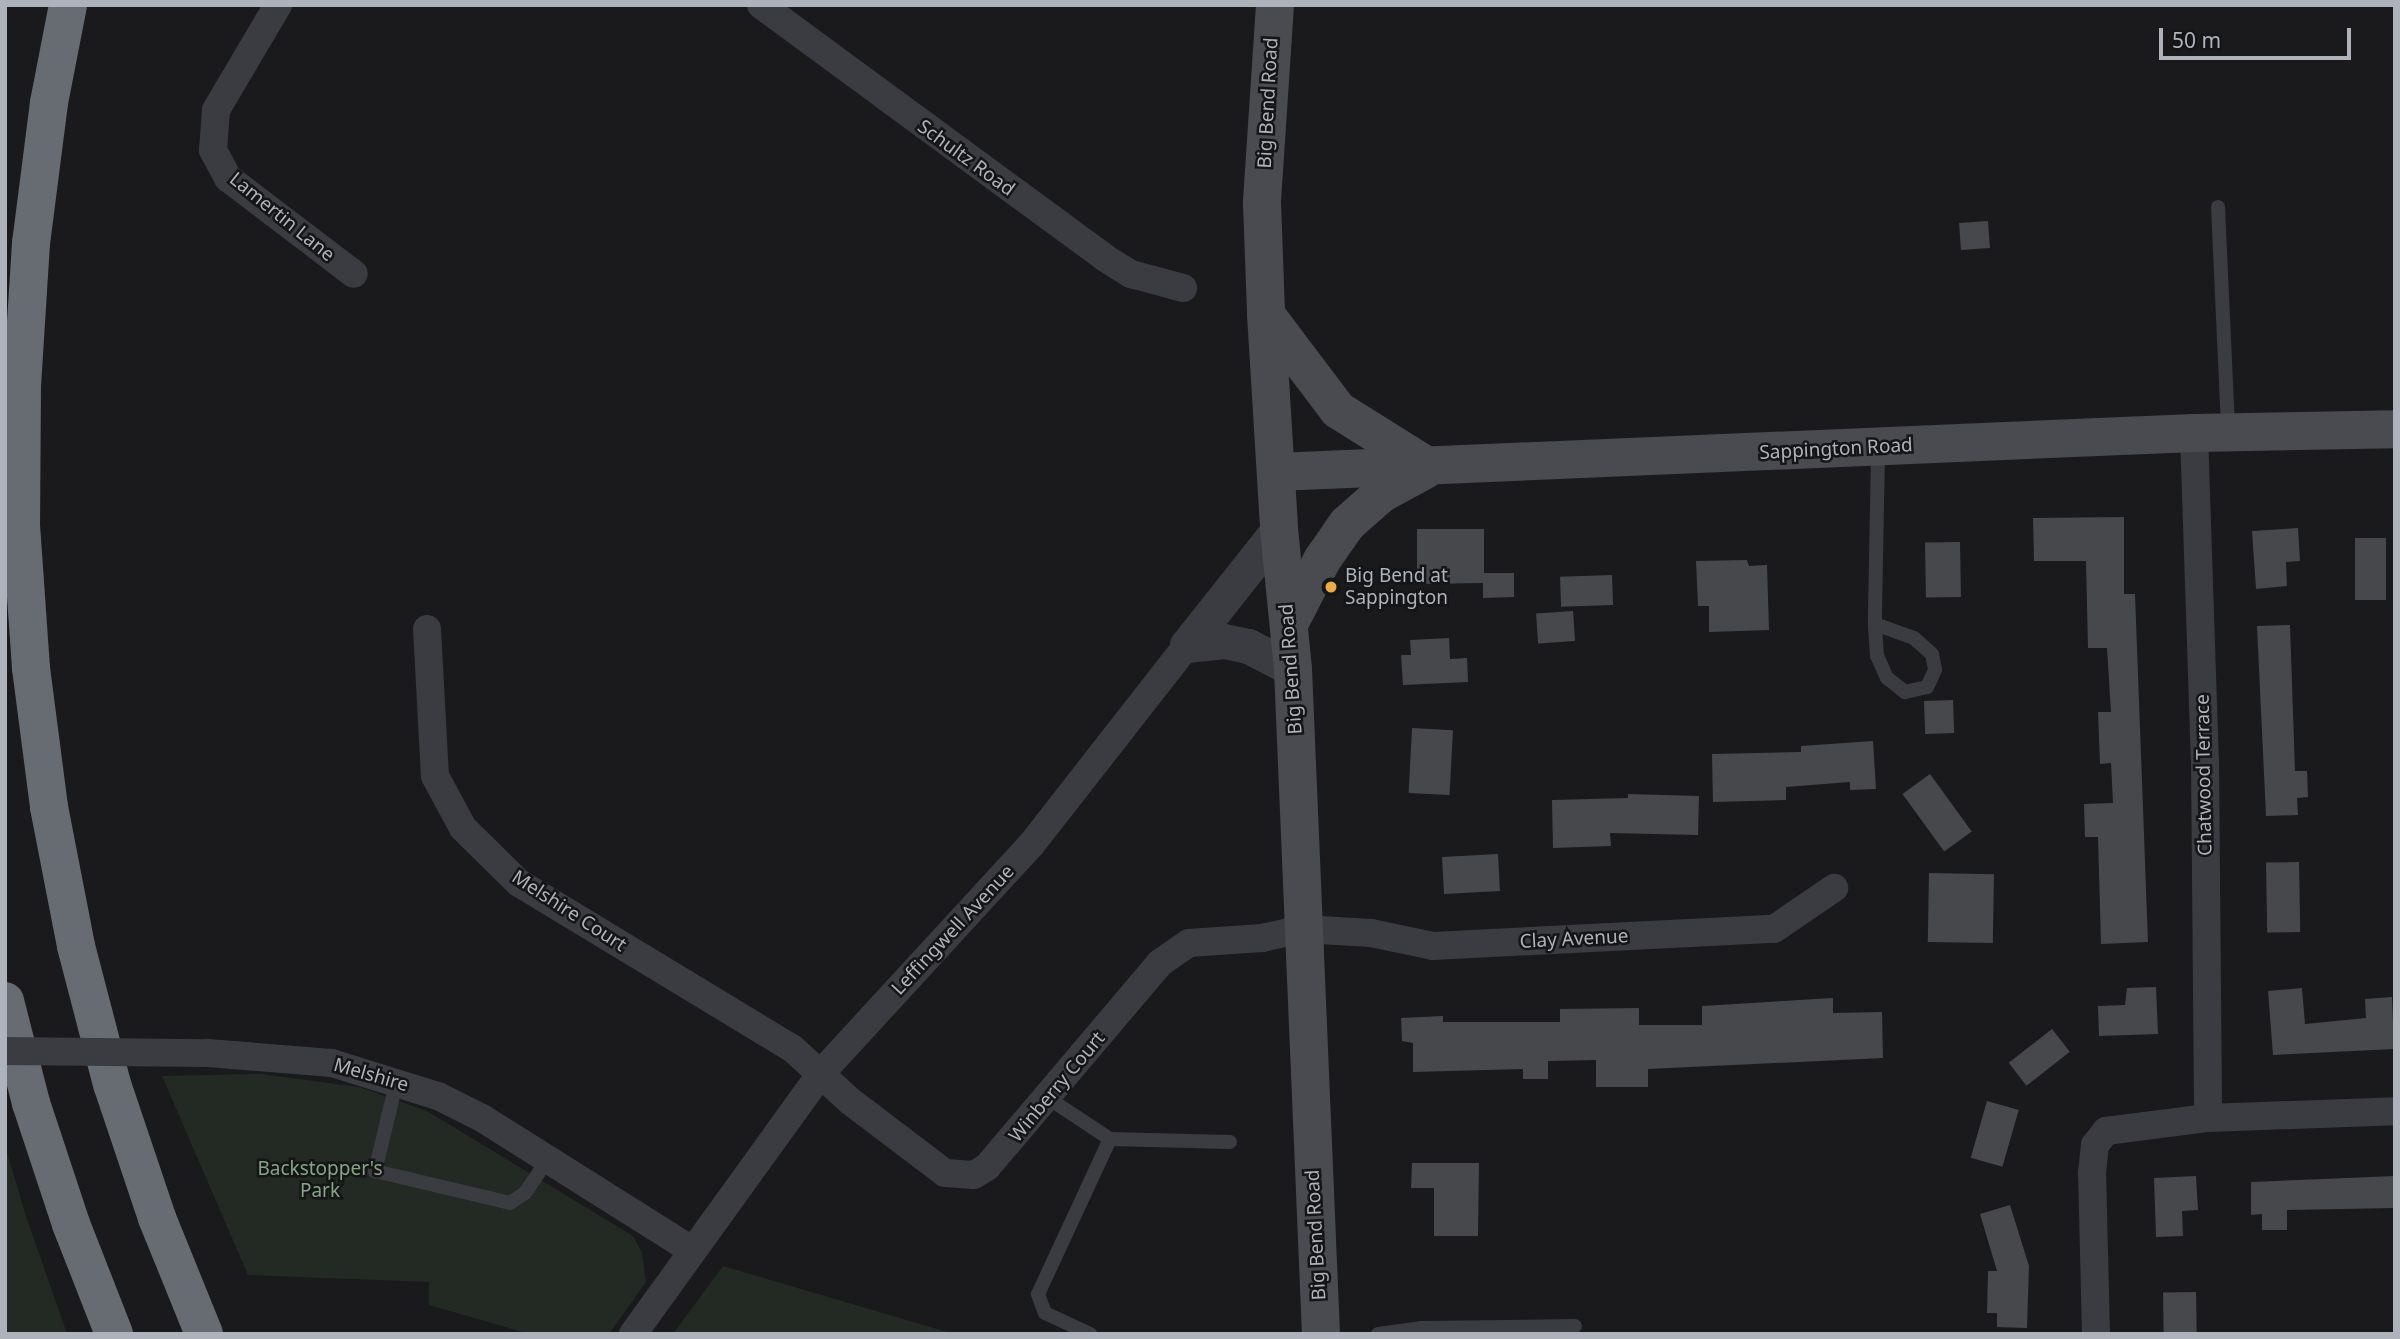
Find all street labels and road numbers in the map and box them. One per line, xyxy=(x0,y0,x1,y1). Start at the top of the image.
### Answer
street label: Big Bend Road xyxy=(1253,37,1283,169)
street label: Schultz Road xyxy=(913,115,1019,201)
street label: Lamertin Lane xyxy=(225,168,339,266)
street label: Sappington Road xyxy=(1759,434,1913,464)
street label: Big Bend Road xyxy=(1275,603,1307,735)
street label: Chatwood Terrace xyxy=(2191,694,2217,856)
street label: Leffingwell Avenue xyxy=(887,860,1019,1000)
street label: Melshire Court xyxy=(508,866,630,956)
street label: Clay Avenue xyxy=(1519,925,1629,953)
street label: Winberry Court xyxy=(1004,1027,1110,1147)
street label: Melshire xyxy=(331,1053,411,1097)
street label: Big Bend Road xyxy=(1301,1169,1331,1301)

